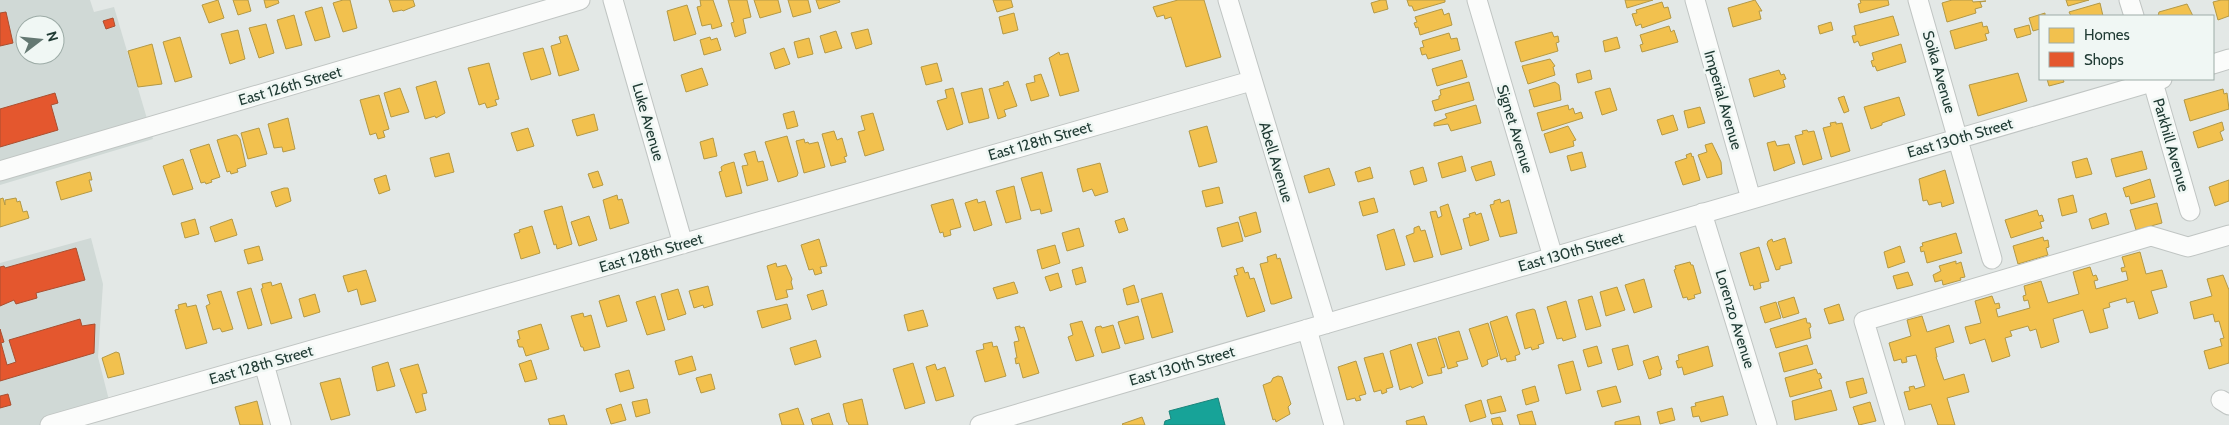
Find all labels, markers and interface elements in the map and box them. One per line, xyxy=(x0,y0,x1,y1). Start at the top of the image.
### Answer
north arrow xyxy=(15,15,65,65)
legend xyxy=(2039,15,2214,80)
text: Homes xyxy=(2084,26,2130,44)
text: N xyxy=(42,29,63,44)
street label: Soika Avenue xyxy=(1919,29,1959,116)
street label: Imperial Avenue xyxy=(1700,48,1746,152)
text: Shops xyxy=(2084,51,2124,69)
street label: East 126th Street xyxy=(236,63,344,109)
street label: Luke Avenue xyxy=(628,81,668,163)
street label: Signet Avenue xyxy=(1493,83,1537,176)
street label: Parkhill Avenue xyxy=(2149,96,2193,194)
street label: East 130th Street xyxy=(1905,114,2015,162)
street label: East 128th Street xyxy=(986,118,1094,164)
street label: Abell Avenue xyxy=(1255,120,1297,205)
street label: East 130th Street xyxy=(1516,228,1626,276)
street label: East 128th Street xyxy=(597,230,705,276)
street label: Lorenzo Avenue xyxy=(1711,267,1759,371)
street label: East 128th Street xyxy=(207,342,315,388)
street label: East 130th Street xyxy=(1127,342,1237,390)

